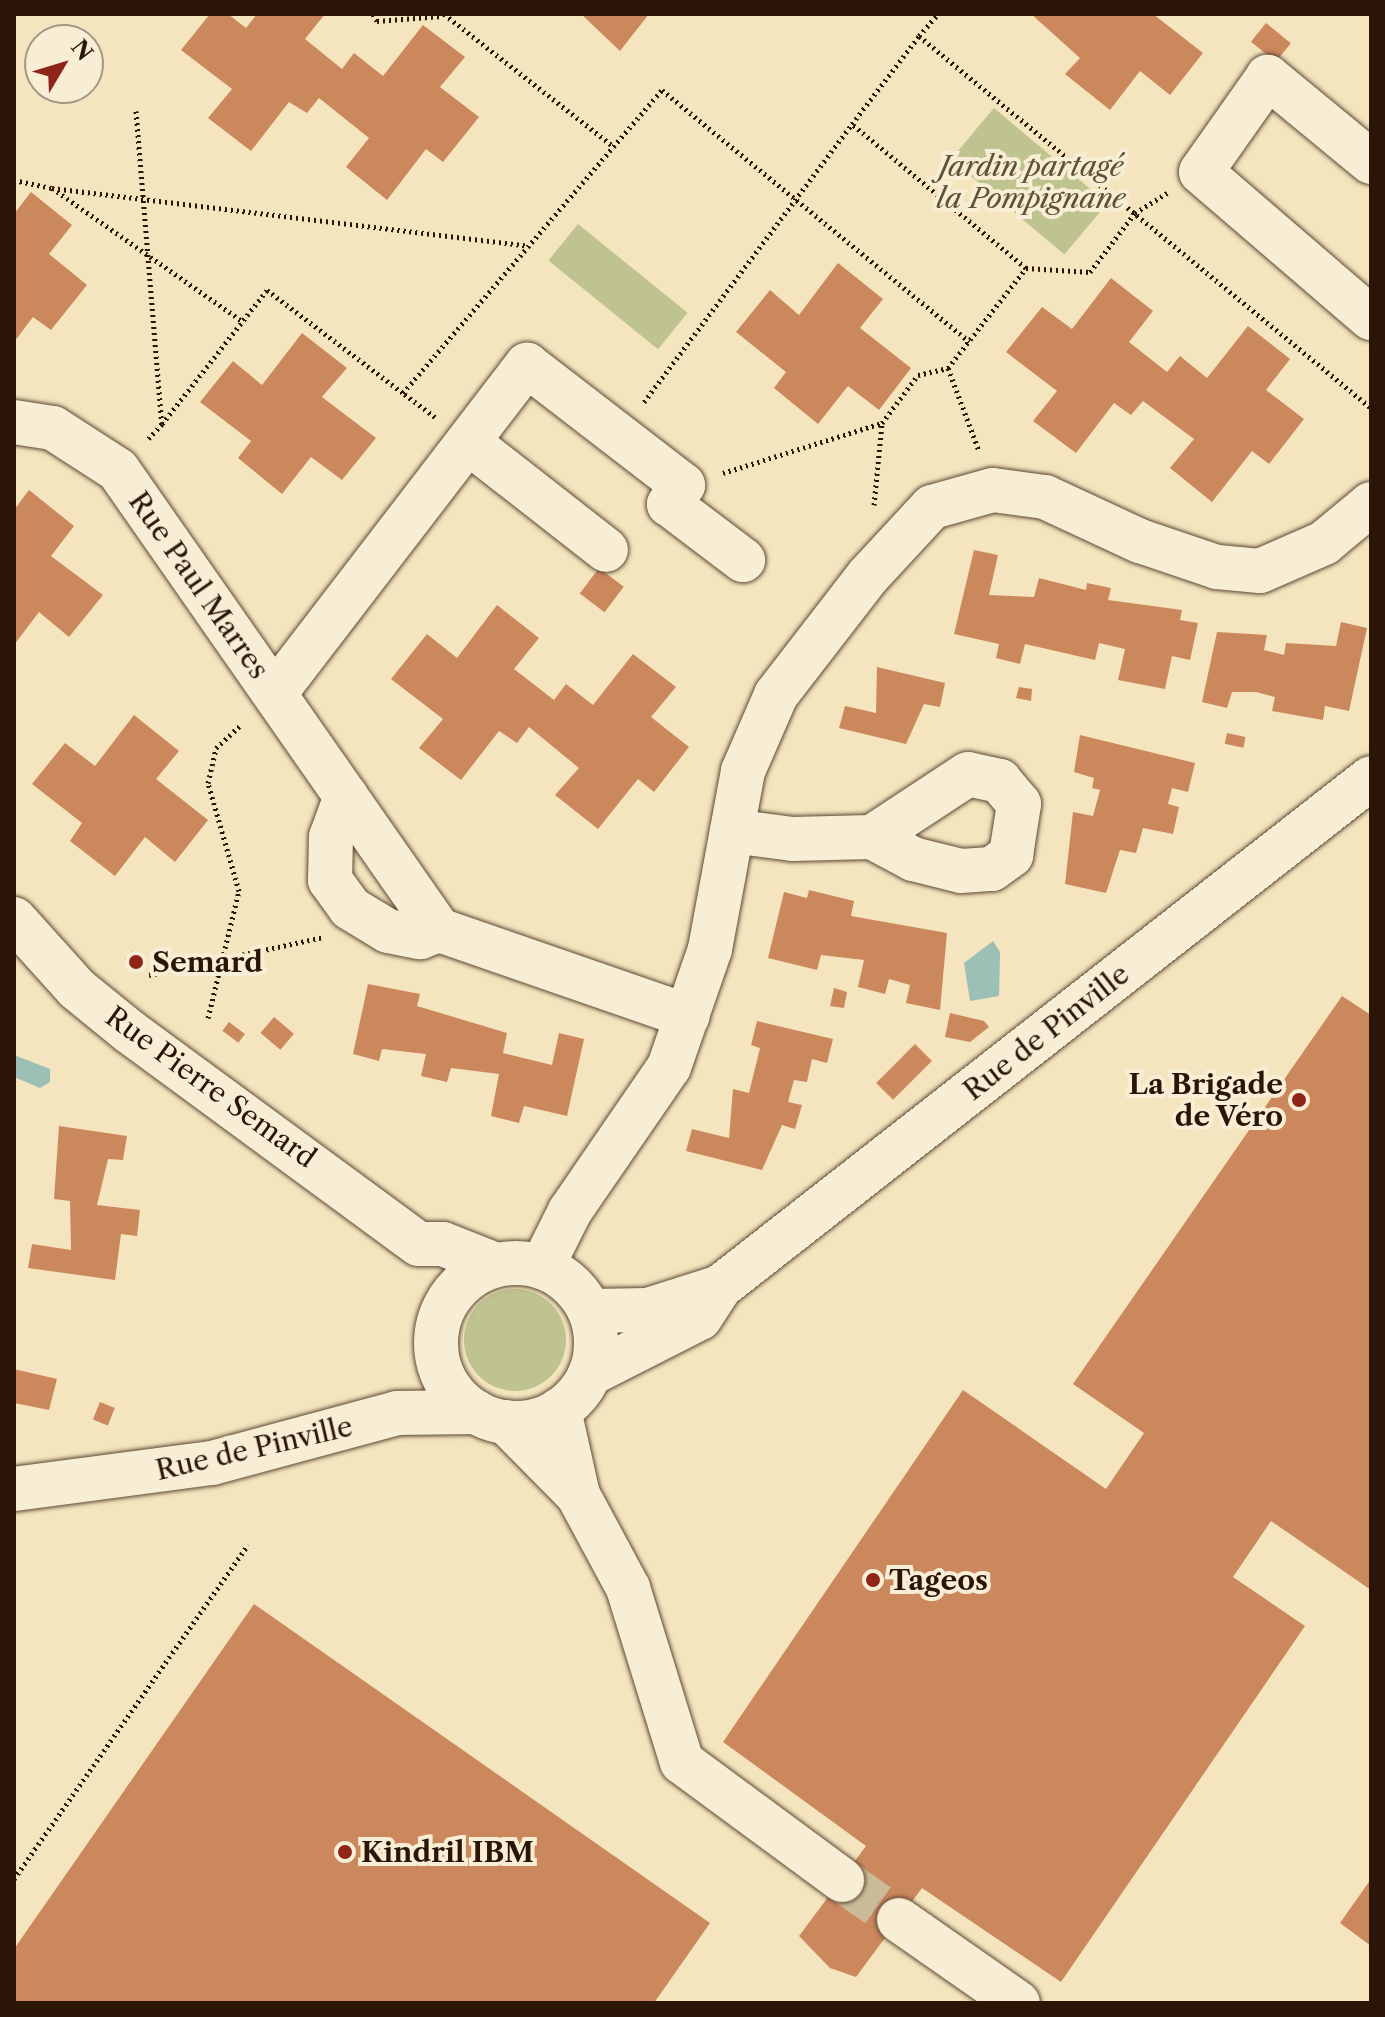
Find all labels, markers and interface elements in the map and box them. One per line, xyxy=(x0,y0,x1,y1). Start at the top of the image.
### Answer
north arrow xyxy=(24,24,104,104)
text: N xyxy=(65,34,98,66)
park label: Jardin partagé la Pompignane xyxy=(937,149,1125,215)
street label: Rue Paul Marres xyxy=(122,485,276,685)
place label: Semard xyxy=(152,945,263,979)
marker: Semard xyxy=(127,953,145,971)
street label: Rue de Pinville xyxy=(957,957,1135,1107)
street label: Rue Pierre Semard xyxy=(99,999,323,1175)
place label: La Brigade de Véro xyxy=(1128,1067,1283,1133)
marker: La Brigade de Véro xyxy=(1290,1091,1308,1109)
street label: Rue de Pinville xyxy=(152,1409,356,1487)
place label: Tageos xyxy=(889,1563,988,1597)
marker: Tageos xyxy=(864,1571,882,1589)
place label: Kindril IBM xyxy=(361,1835,534,1869)
marker: Kindril IBM xyxy=(336,1843,354,1861)

